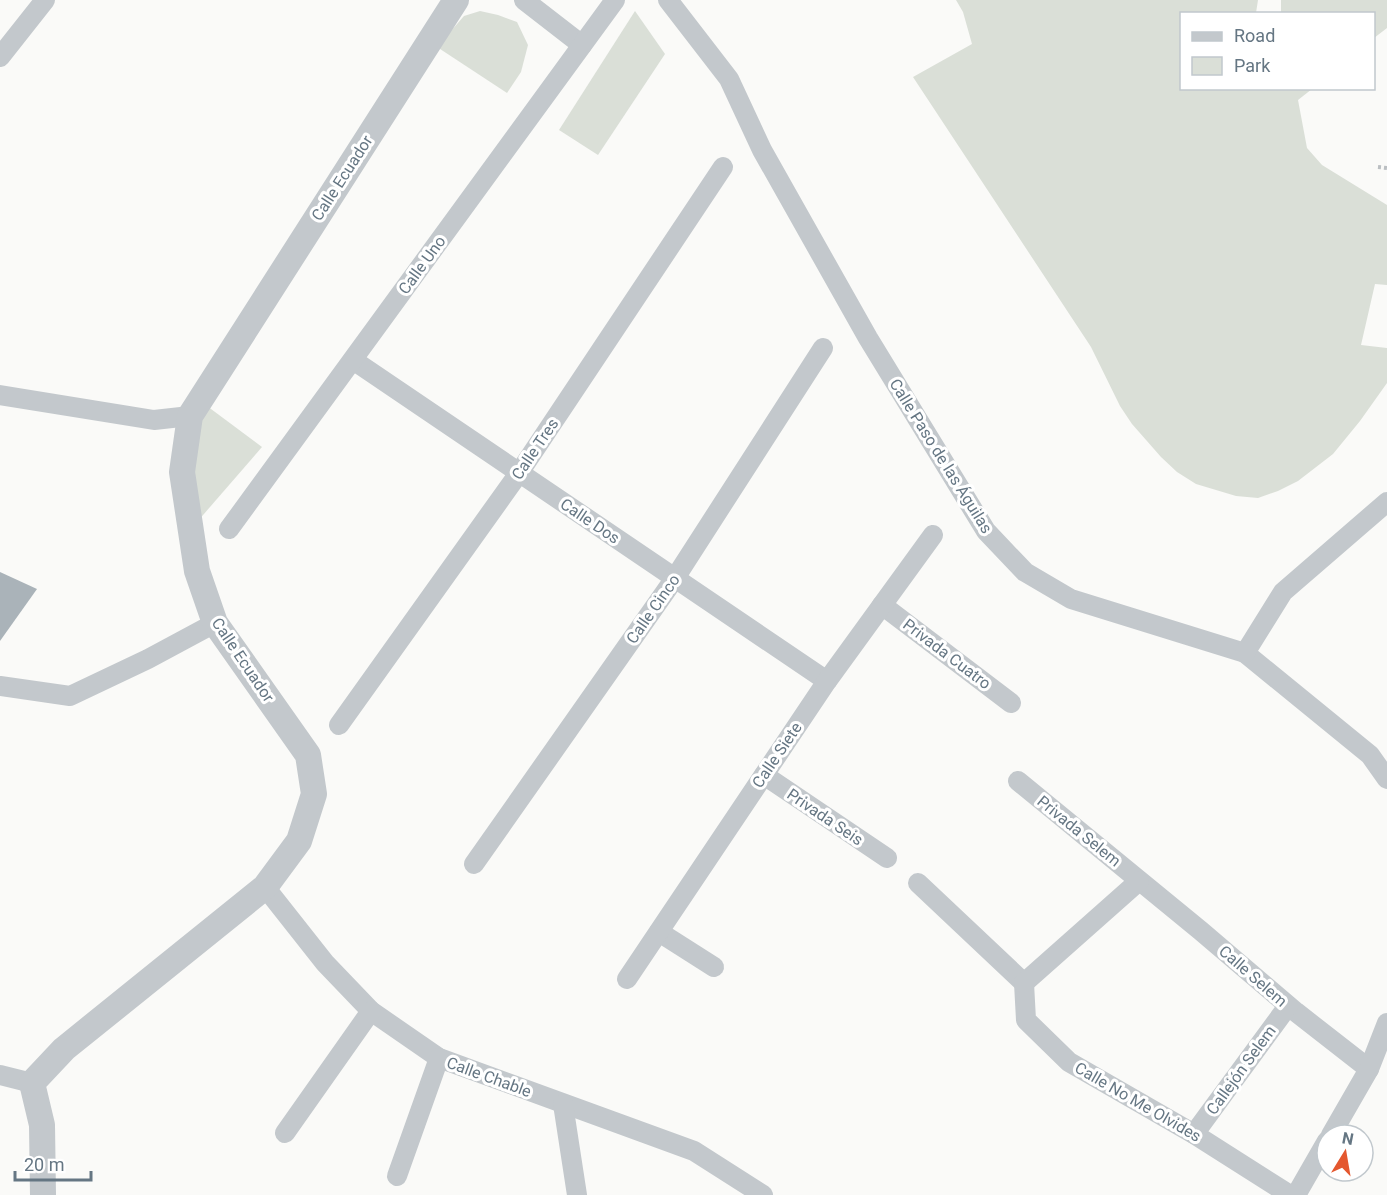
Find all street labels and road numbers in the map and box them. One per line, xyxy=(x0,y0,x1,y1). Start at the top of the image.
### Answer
street label: Calle Ecuador xyxy=(307,131,377,224)
street label: Calle Uno xyxy=(394,232,450,298)
street label: Calle Paso de las Águilas xyxy=(886,375,996,537)
street label: Calle Tres xyxy=(508,415,562,483)
street label: Calle Dos xyxy=(557,494,623,548)
street label: Calle Cinco xyxy=(622,571,684,647)
street label: Calle Ecuador xyxy=(208,614,279,706)
street label: Privada Cuatro xyxy=(899,615,995,693)
street label: Calle Siete xyxy=(748,719,806,791)
street label: Privada Seis xyxy=(783,785,867,849)
street label: Privada Selem xyxy=(1033,792,1125,870)
street label: Calle Selem xyxy=(1215,941,1291,1011)
street label: Callejón Selem xyxy=(1202,1022,1280,1118)
street label: Calle Chable xyxy=(444,1053,534,1101)
street label: Calle No Me Olvides xyxy=(1072,1058,1204,1146)

